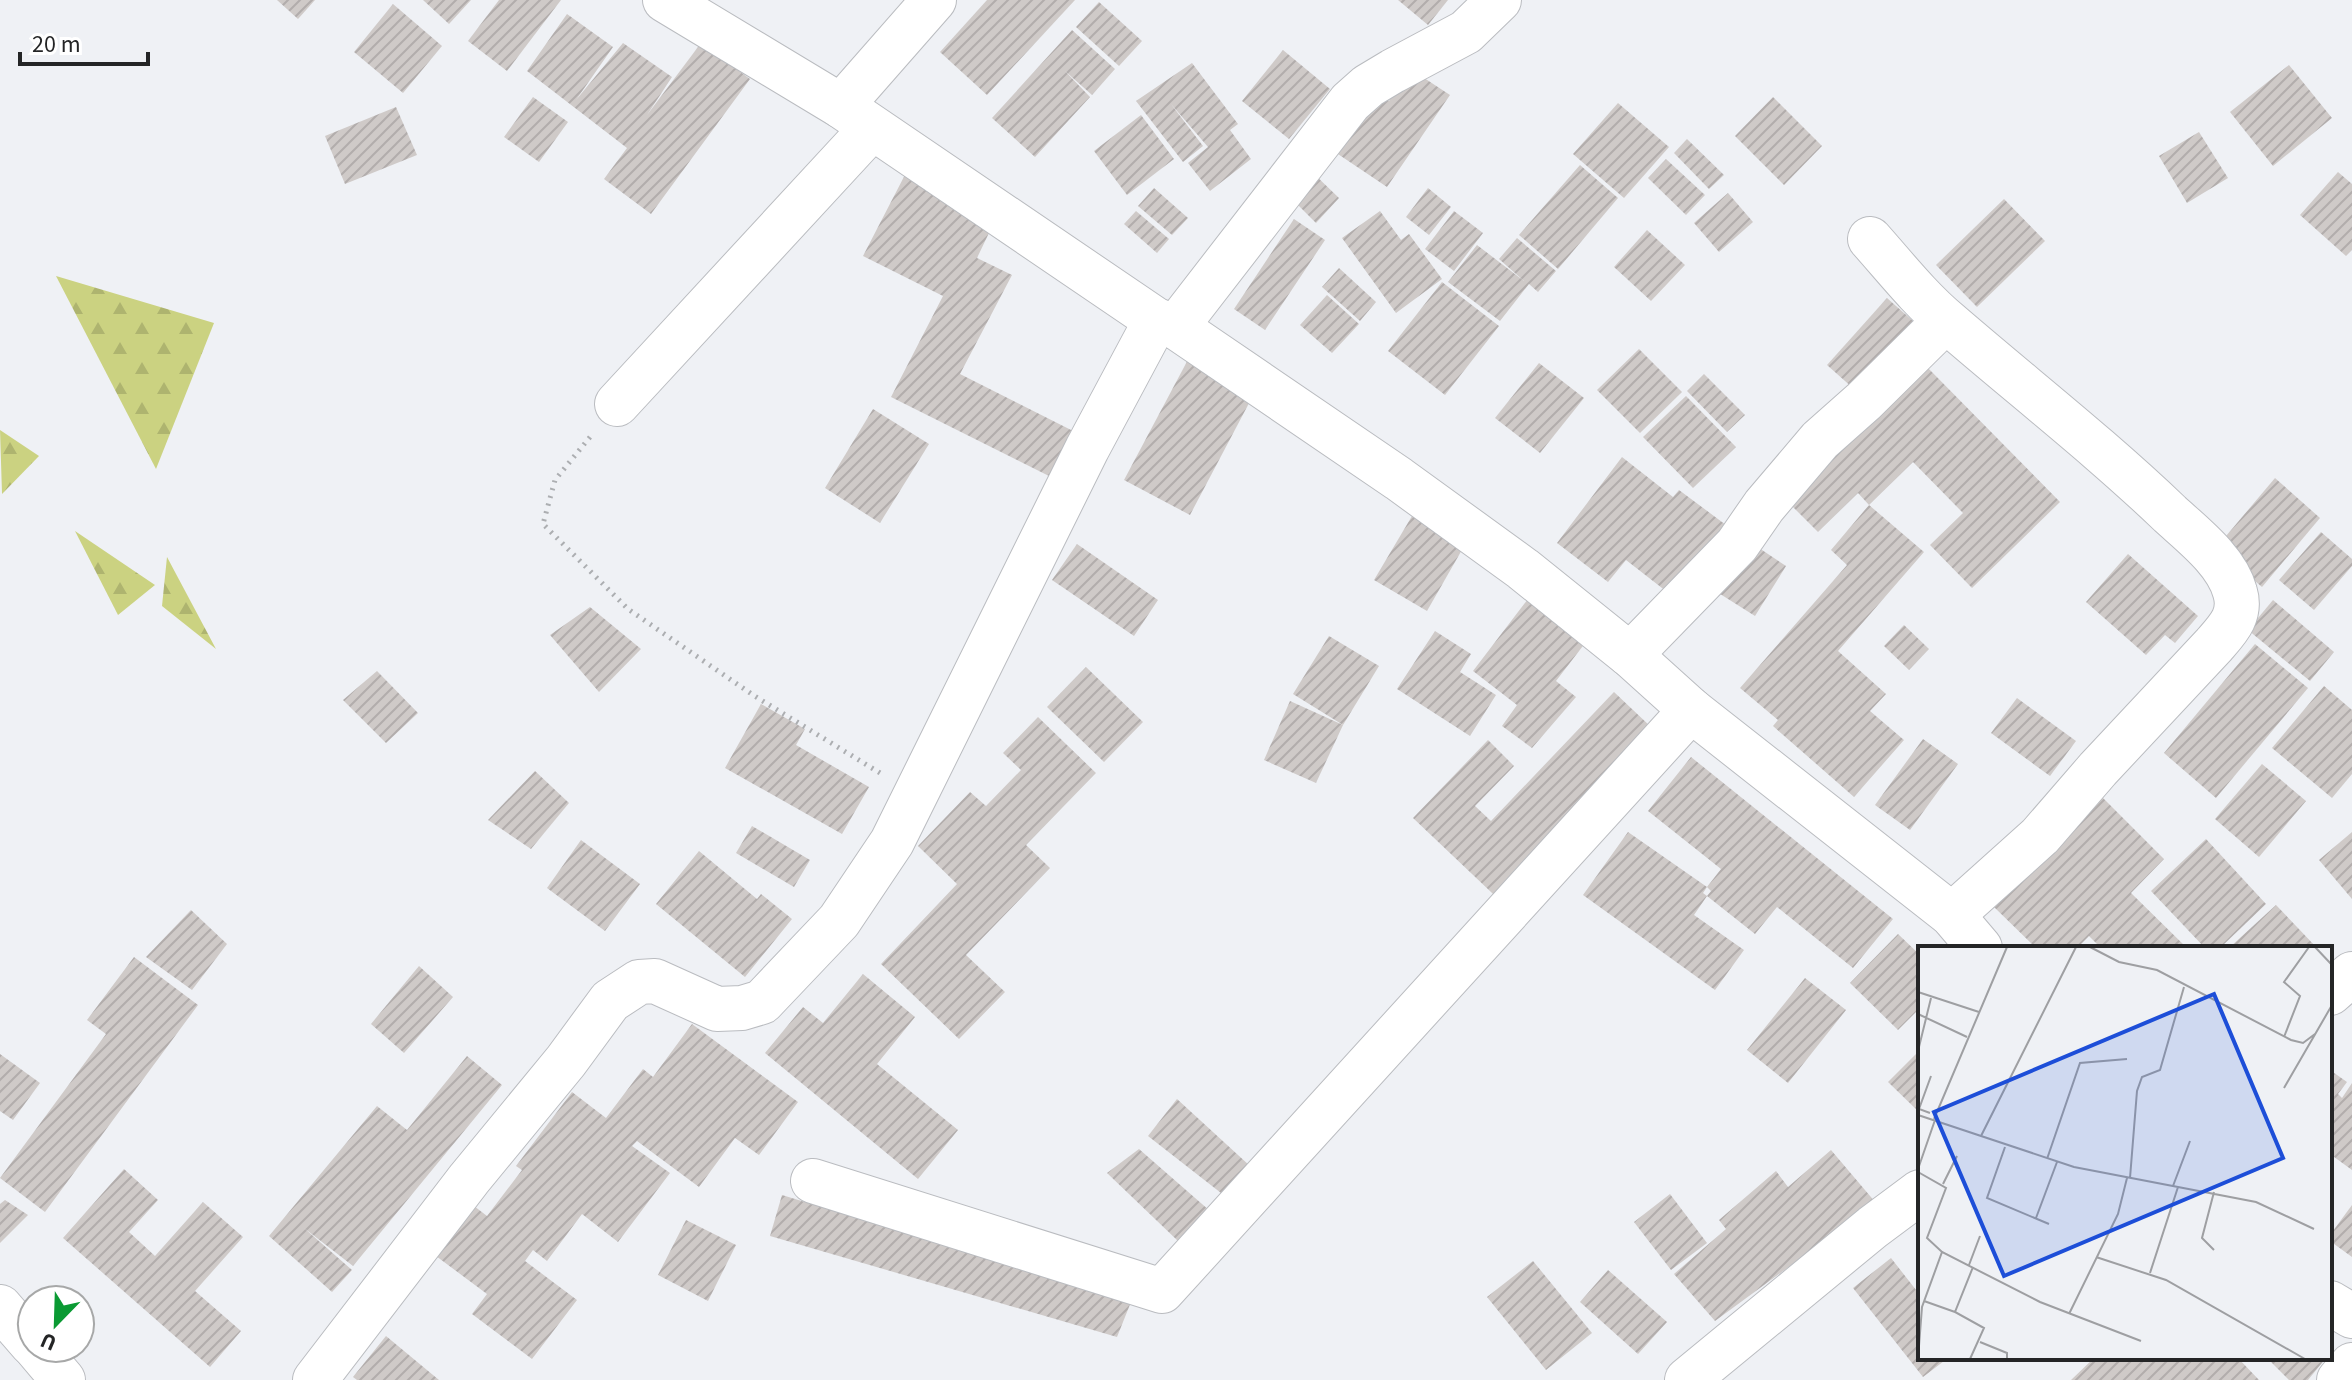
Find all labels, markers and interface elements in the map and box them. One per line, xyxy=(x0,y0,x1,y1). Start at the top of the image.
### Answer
scale bar xyxy=(20,16,148,66)
text: 20 m xyxy=(32,27,81,62)
inset map xyxy=(1918,946,2332,1360)
north arrow xyxy=(16,1284,96,1364)
text: U xyxy=(36,1324,62,1359)

